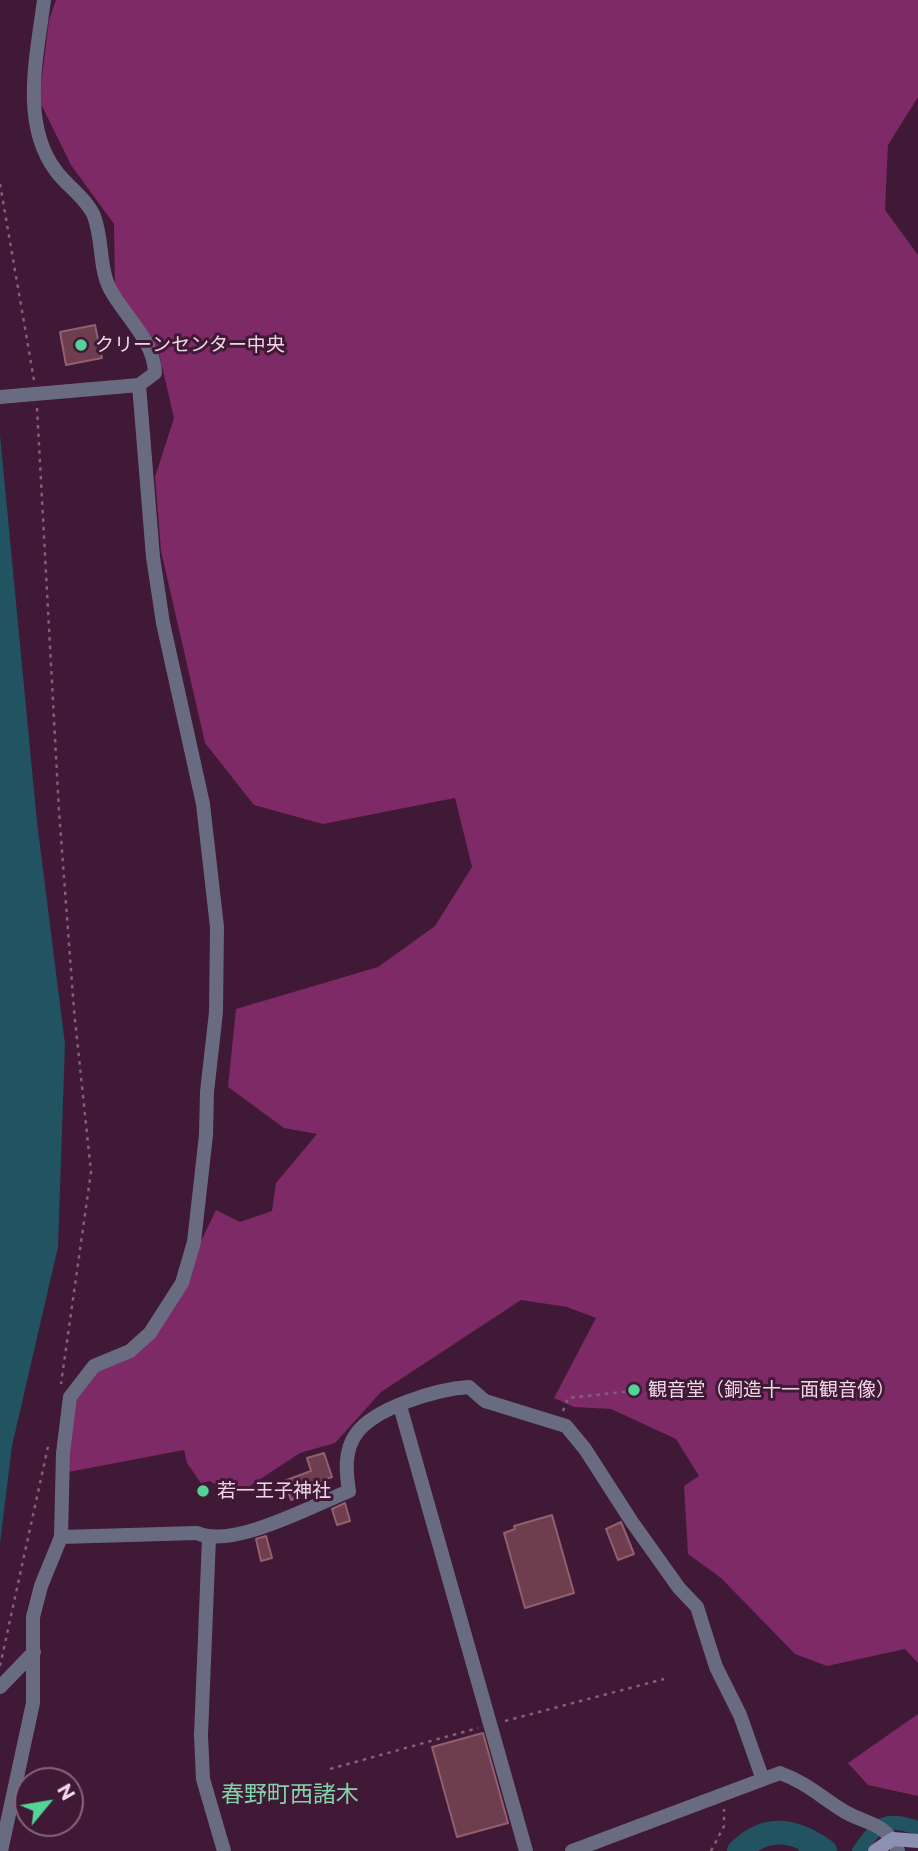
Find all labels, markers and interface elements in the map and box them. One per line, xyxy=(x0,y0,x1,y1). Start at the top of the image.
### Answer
place label: クリーンセンター中央 xyxy=(95,334,285,356)
marker: クリーンセンター中央 xyxy=(73,337,89,353)
place label: 観音堂（銅造十一面観音像） xyxy=(648,1379,895,1401)
marker: 観音堂（銅造十一面観音像） xyxy=(626,1382,642,1398)
place label: 若一王子神社 xyxy=(217,1480,331,1502)
marker: 若一王子神社 xyxy=(195,1483,211,1499)
north arrow xyxy=(14,1767,84,1837)
text: N xyxy=(52,1780,80,1805)
district label: 春野町西諸木 xyxy=(221,1781,359,1809)

